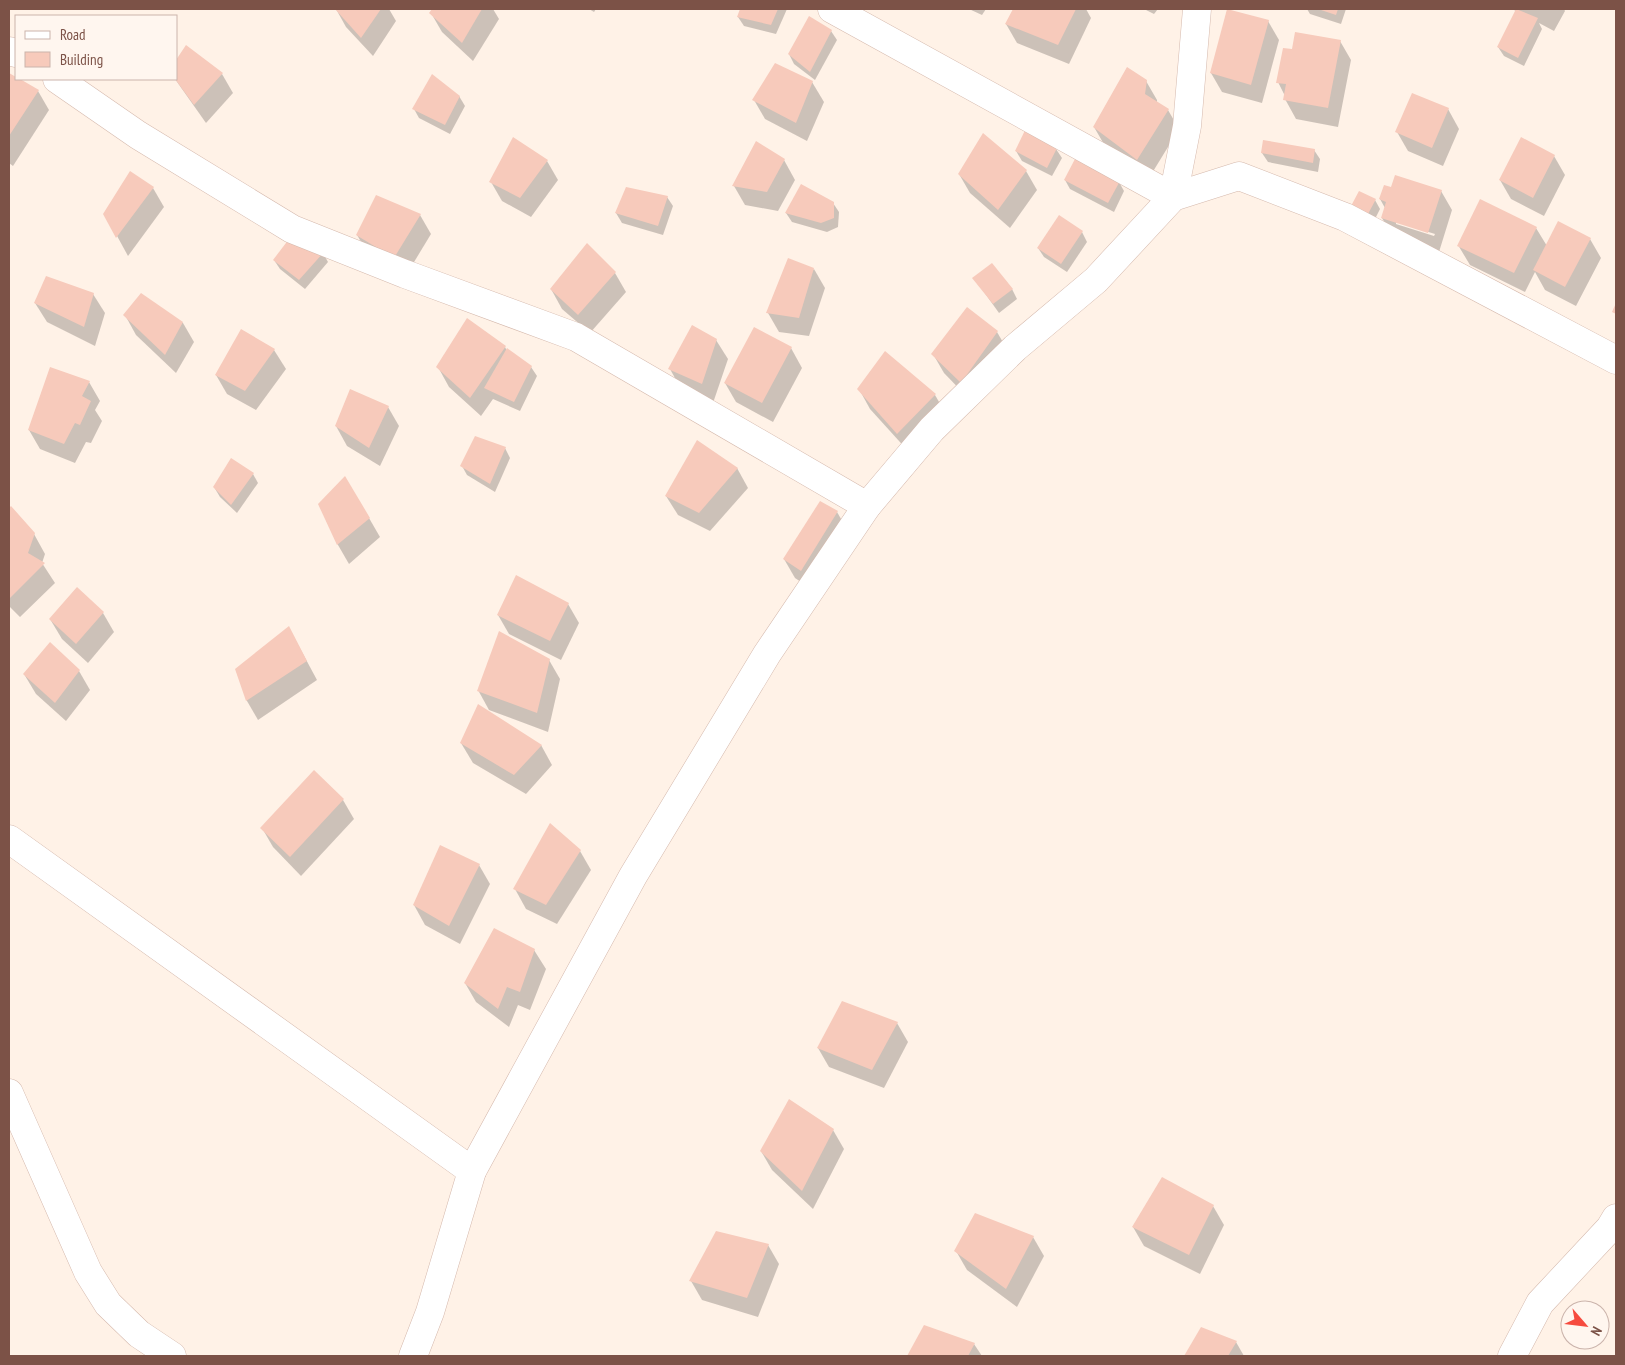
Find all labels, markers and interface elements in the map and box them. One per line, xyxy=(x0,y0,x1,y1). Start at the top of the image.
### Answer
legend xyxy=(15,15,178,80)
text: Road xyxy=(60,25,86,44)
text: Building xyxy=(60,50,103,69)
north arrow xyxy=(1560,1300,1610,1350)
text: N xyxy=(1587,1324,1606,1339)

